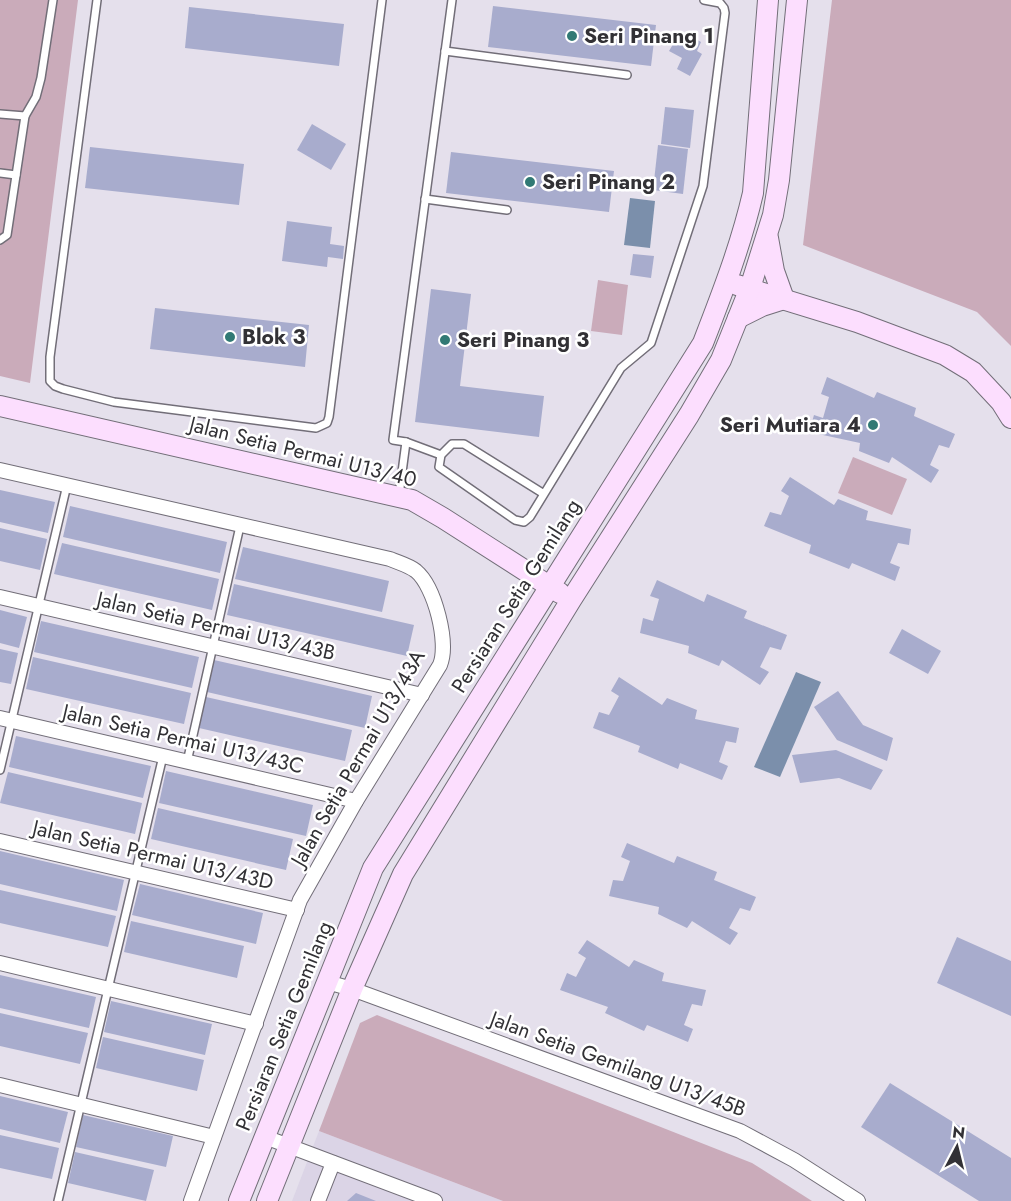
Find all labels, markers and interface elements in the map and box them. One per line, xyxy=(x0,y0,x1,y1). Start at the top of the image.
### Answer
place label: Seri Pinang 1 xyxy=(584,21,714,51)
marker: Seri Pinang 1 xyxy=(565,29,579,43)
place label: Seri Pinang 2 xyxy=(542,167,675,197)
marker: Seri Pinang 2 xyxy=(523,175,537,189)
place label: Blok 3 xyxy=(242,322,305,352)
place label: Seri Pinang 3 xyxy=(457,325,589,355)
marker: Blok 3 xyxy=(223,330,237,344)
marker: Seri Pinang 3 xyxy=(438,333,452,347)
street label: Jalan Setia Permai U13/40 xyxy=(183,409,420,495)
place label: Seri Mutiara 4 xyxy=(720,410,861,440)
marker: Seri Mutiara 4 xyxy=(866,418,880,432)
street label: Persiaran Setia Gemilang xyxy=(444,493,588,699)
street label: Jalan Setia Permai U13/43B xyxy=(91,583,338,668)
street label: Jalan Setia Permai U13/43A xyxy=(282,644,432,874)
street label: Jalan Setia Permai U13/43C xyxy=(57,696,306,781)
street label: Jalan Setia Permai U13/43D xyxy=(27,812,276,897)
street label: Persiaran Setia Gemilang xyxy=(228,917,340,1135)
street label: Jalan Setia Gemilang U13/45B xyxy=(483,1003,750,1124)
north arrow xyxy=(927,1117,987,1177)
text: N xyxy=(951,1120,966,1145)

